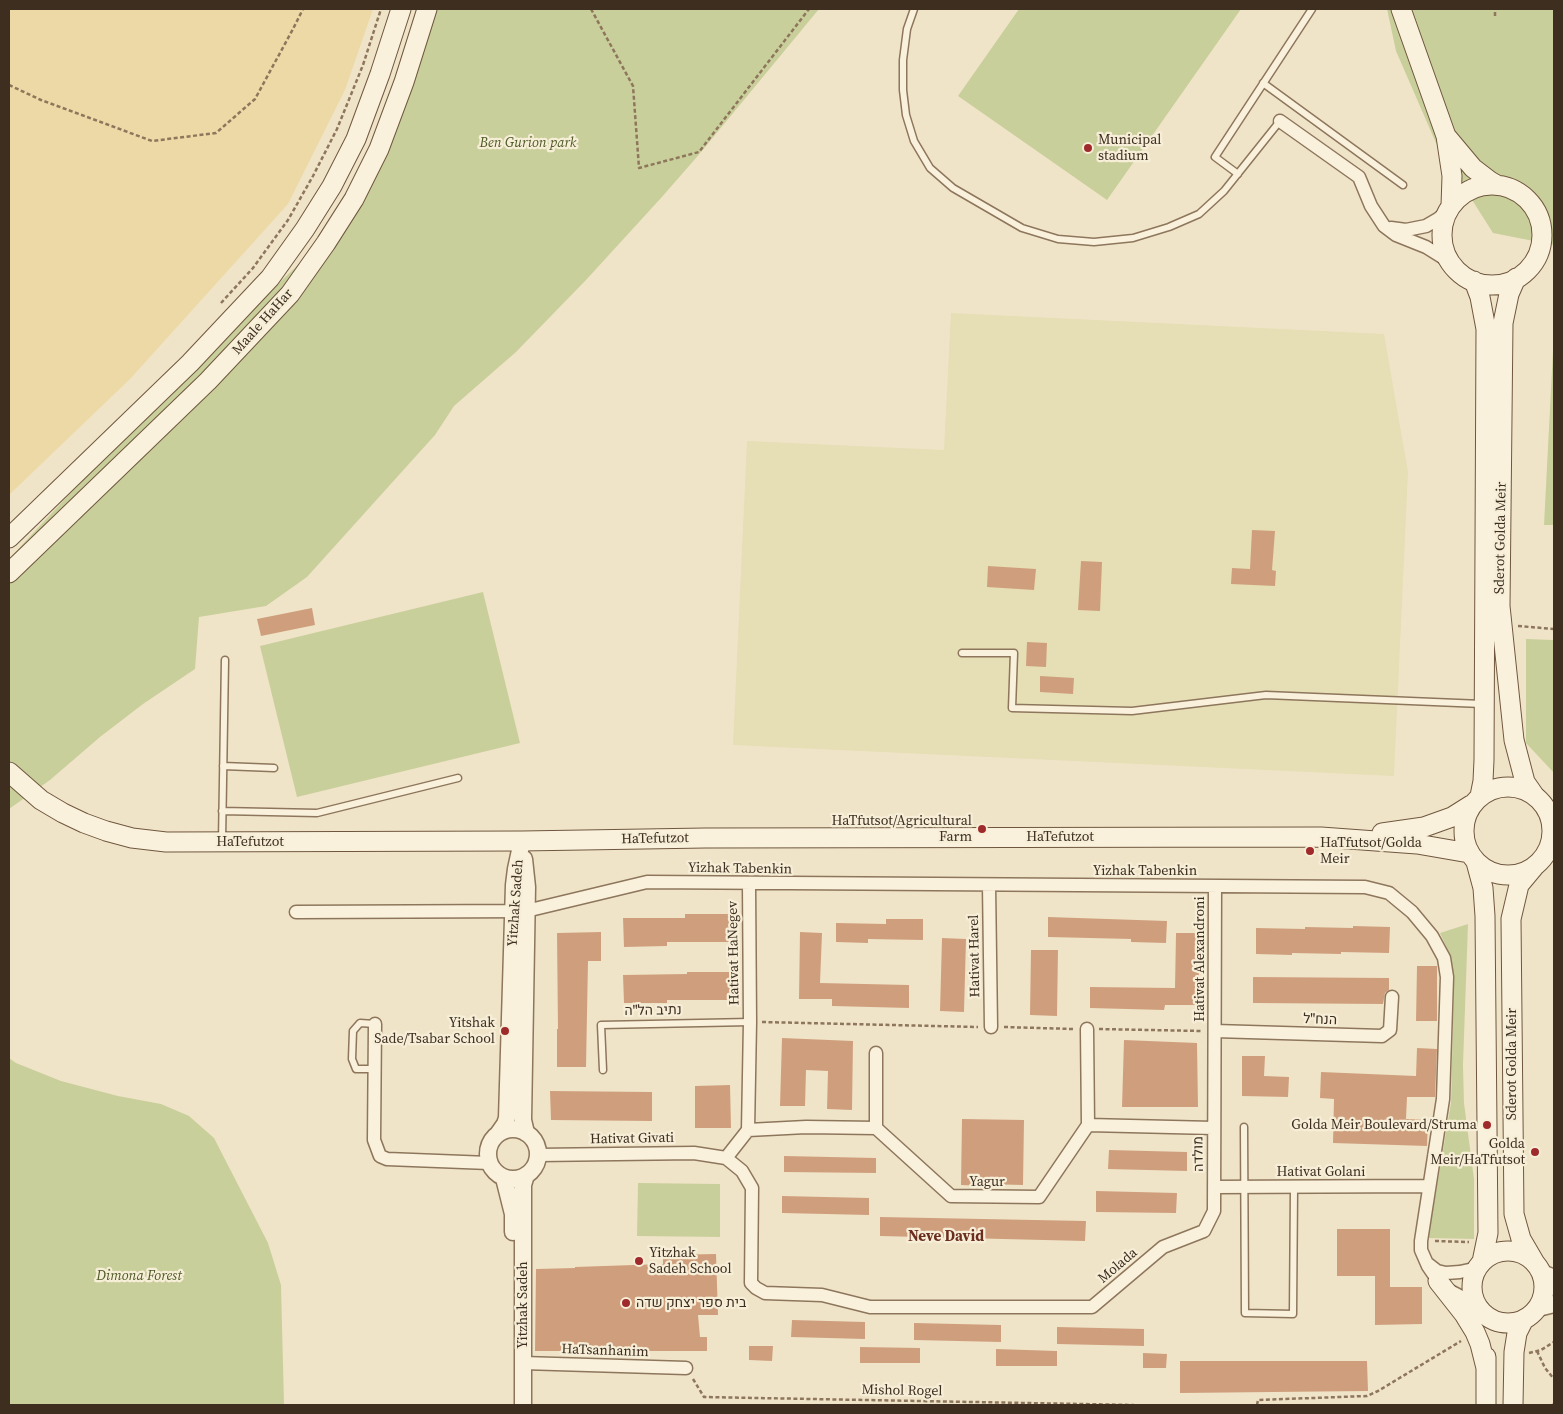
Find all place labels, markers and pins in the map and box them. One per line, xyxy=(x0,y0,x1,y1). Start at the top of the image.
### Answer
place label: Municipal stadium xyxy=(1098,132,1161,164)
marker: Municipal stadium xyxy=(1082,142,1094,154)
place label: HaTfutsot/Agricultural Farm xyxy=(832,813,972,846)
marker: HaTfutsot/Agricultural Farm xyxy=(976,823,988,835)
place label: HaTfutsot/Golda Meir xyxy=(1320,835,1422,868)
marker: HaTfutsot/Golda Meir xyxy=(1304,845,1316,857)
place label: Yitshak Sade/Tsabar School xyxy=(374,1015,495,1048)
marker: Yitshak Sade/Tsabar School xyxy=(499,1025,511,1037)
place label: Golda Meir Boulevard/Struma xyxy=(1291,1117,1477,1133)
marker: Golda Meir Boulevard/Struma xyxy=(1481,1119,1493,1131)
place label: Golda Meir/HaTfutsot xyxy=(1430,1136,1525,1168)
marker: Golda Meir/HaTfutsot xyxy=(1529,1146,1541,1158)
place label: Yitzhak Sadeh School xyxy=(649,1245,732,1278)
marker: Yitzhak Sadeh School xyxy=(633,1255,645,1267)
place label: בית ספר יצחק שדה xyxy=(636,1295,746,1311)
marker: בית ספר יצחק שדה xyxy=(620,1297,632,1309)

